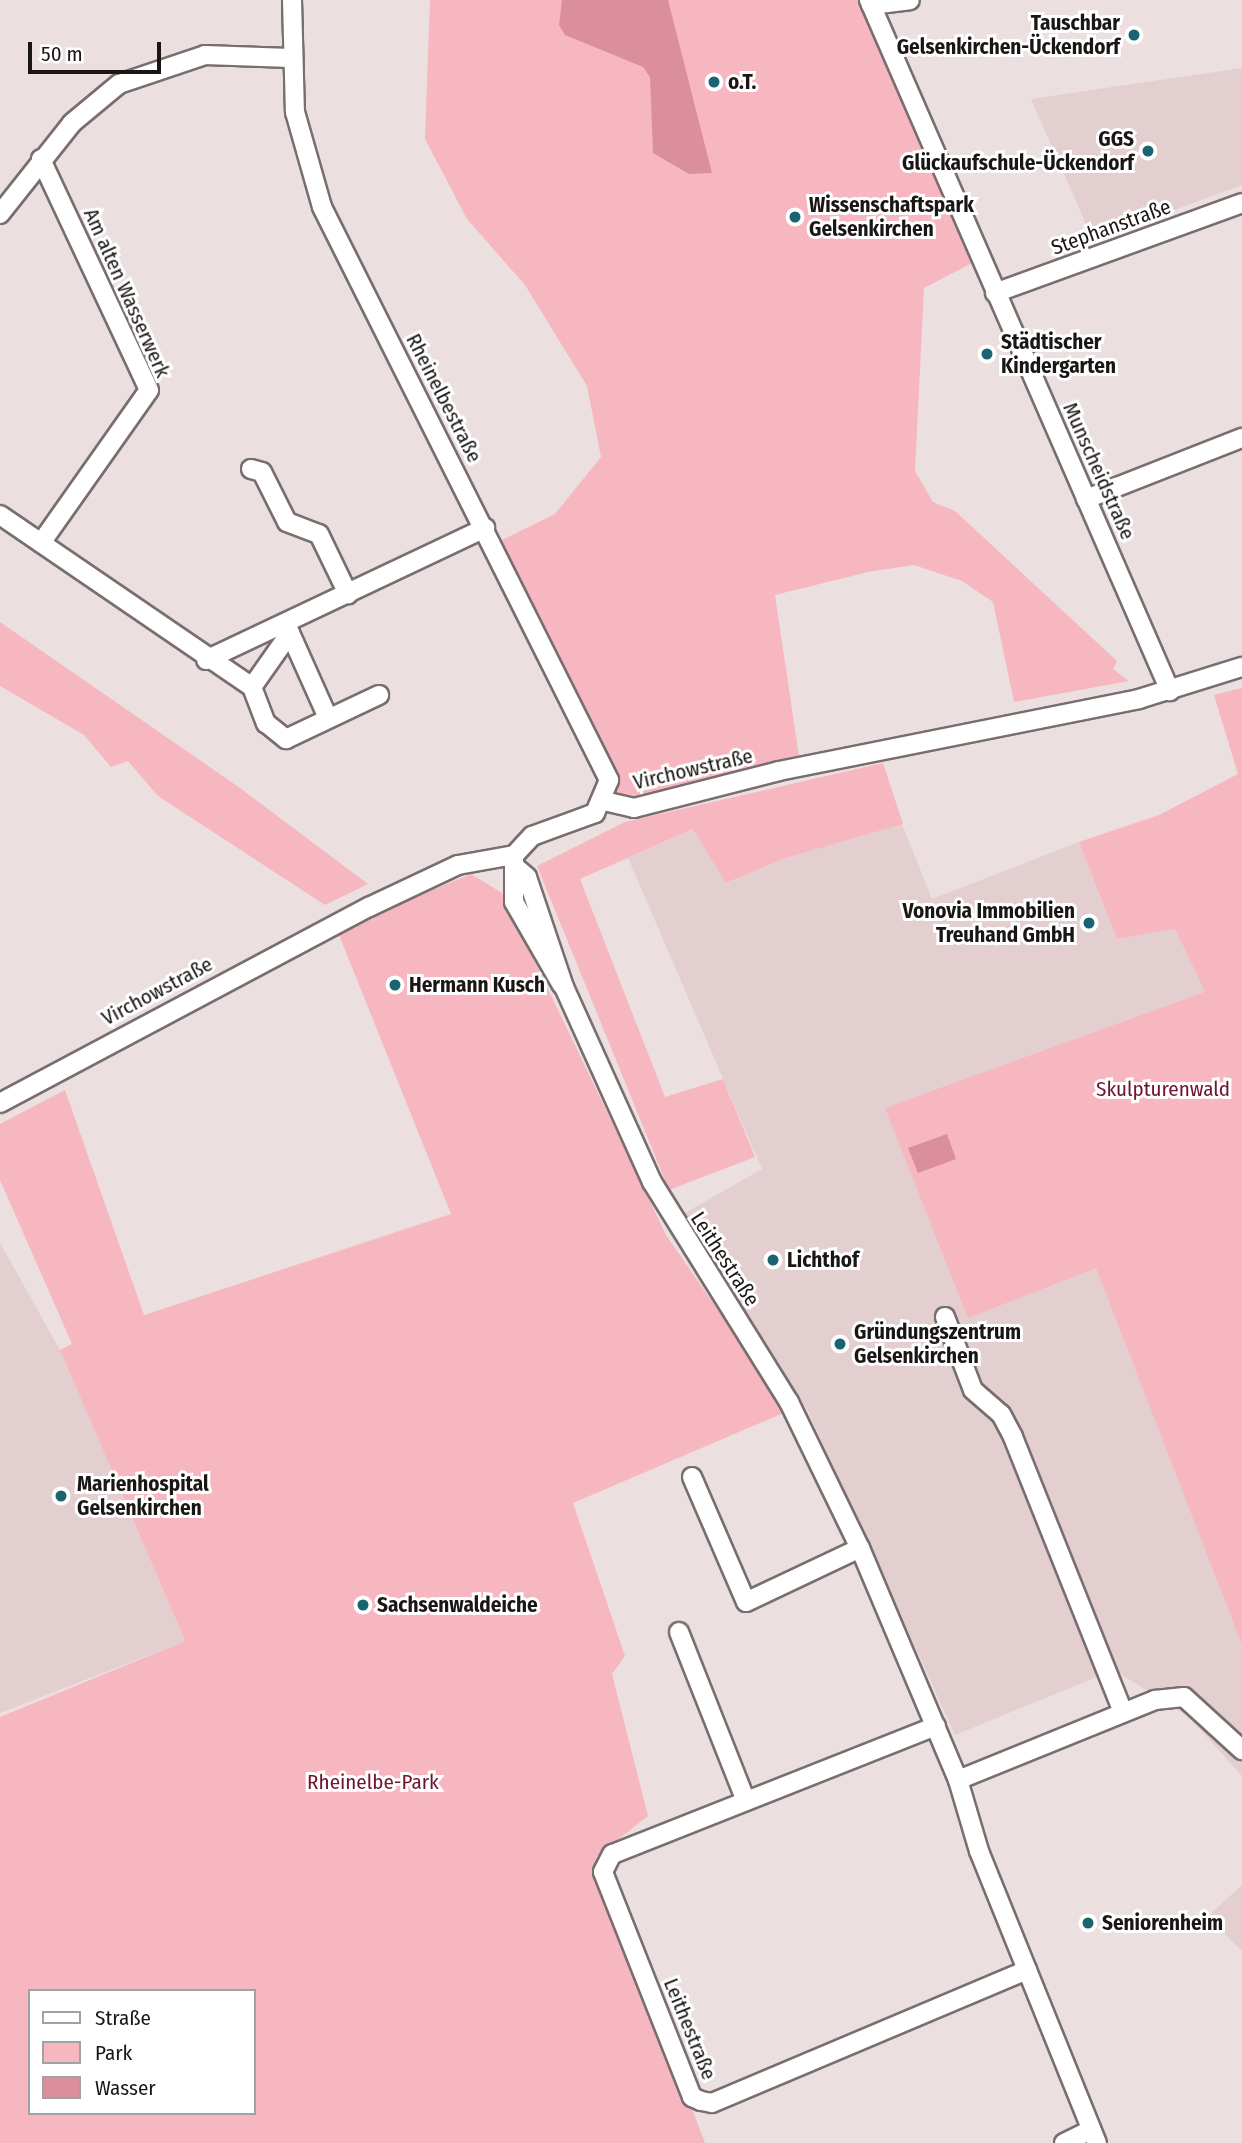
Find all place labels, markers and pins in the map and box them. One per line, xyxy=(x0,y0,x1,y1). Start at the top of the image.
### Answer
place label: Tauschbar Gelsenkirchen-Ückendorf xyxy=(897,10,1120,60)
marker: Tauschbar Gelsenkirchen-Ückendorf xyxy=(1126,27,1142,43)
place label: o.T. xyxy=(728,69,756,95)
marker: o.T. xyxy=(706,74,722,90)
place label: GGS Glückaufschule-Ückendorf xyxy=(902,126,1134,176)
marker: GGS Glückaufschule-Ückendorf xyxy=(1140,143,1156,159)
place label: Wissenschaftspark Gelsenkirchen xyxy=(809,192,974,242)
marker: Wissenschaftspark Gelsenkirchen xyxy=(787,209,803,225)
place label: Städtischer Kindergarten xyxy=(1001,329,1116,379)
marker: Städtischer Kindergarten xyxy=(979,346,995,362)
place label: Vonovia Immobilien Treuhand GmbH xyxy=(903,898,1075,948)
marker: Vonovia Immobilien Treuhand GmbH xyxy=(1081,915,1097,931)
place label: Hermann Kusch xyxy=(409,972,545,998)
marker: Hermann Kusch xyxy=(387,977,403,993)
place label: Lichthof xyxy=(787,1247,859,1273)
marker: Lichthof xyxy=(765,1252,781,1268)
place label: Gründungszentrum Gelsenkirchen xyxy=(854,1319,1021,1369)
marker: Gründungszentrum Gelsenkirchen xyxy=(832,1336,848,1352)
place label: Marienhospital Gelsenkirchen xyxy=(77,1471,209,1521)
marker: Marienhospital Gelsenkirchen xyxy=(51,1486,71,1506)
place label: Sachsenwaldeiche xyxy=(377,1592,538,1618)
marker: Sachsenwaldeiche xyxy=(355,1597,371,1613)
place label: Seniorenheim xyxy=(1102,1910,1223,1936)
marker: Seniorenheim xyxy=(1080,1915,1096,1931)

